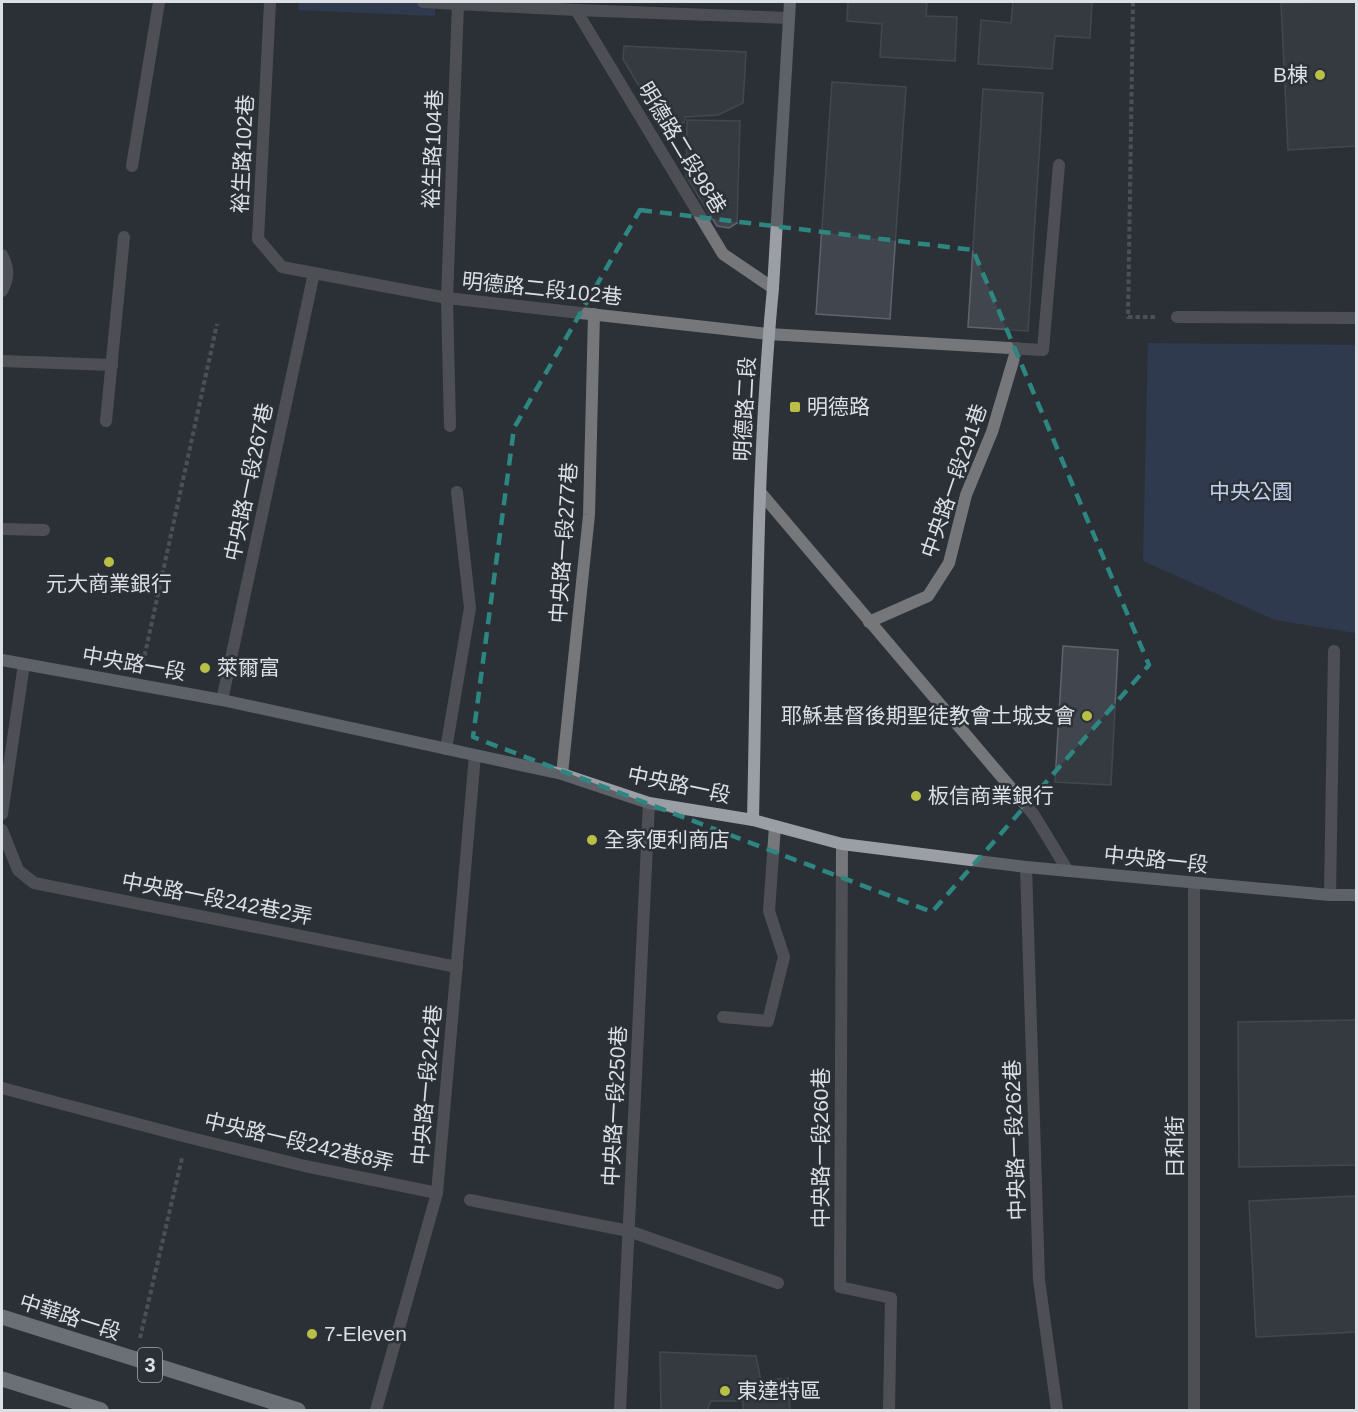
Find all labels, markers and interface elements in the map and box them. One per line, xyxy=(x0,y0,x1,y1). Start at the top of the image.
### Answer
place label: B棟 xyxy=(1273,63,1308,86)
marker: B棟 xyxy=(1313,68,1327,82)
street label: 明德路二段98巷 xyxy=(634,78,731,218)
street label: 裕生路104巷 xyxy=(419,89,446,209)
street label: 裕生路102巷 xyxy=(228,94,257,214)
street label: 明德路二段102巷 xyxy=(461,269,623,308)
street label: 明德路二段 xyxy=(730,356,759,462)
place label: 明德路 xyxy=(807,395,870,418)
marker: 明德路 xyxy=(788,400,802,414)
street label: 中央路一段267巷 xyxy=(221,401,277,563)
street label: 中央路一段291巷 xyxy=(916,401,991,561)
street label: 中央路一段277巷 xyxy=(546,462,581,624)
park label: 中央公園 xyxy=(1209,480,1293,503)
marker: 元大商業銀行 xyxy=(102,555,116,569)
place label: 元大商業銀行 xyxy=(46,572,172,595)
street label: 中央路一段 xyxy=(80,643,188,684)
place label: 萊爾富 xyxy=(217,656,280,679)
marker: 萊爾富 xyxy=(198,661,212,675)
place label: 耶穌基督後期聖徒教會土城支會 xyxy=(781,704,1075,727)
marker: 耶穌基督後期聖徒教會土城支會 xyxy=(1080,709,1094,723)
street label: 中央路一段 xyxy=(625,762,733,807)
place label: 板信商業銀行 xyxy=(928,784,1054,807)
marker: 板信商業銀行 xyxy=(909,789,923,803)
place label: 全家便利商店 xyxy=(604,828,730,851)
marker: 全家便利商店 xyxy=(585,833,599,847)
street label: 中央路一段 xyxy=(1103,843,1209,876)
street label: 中央路一段242巷2弄 xyxy=(120,869,314,928)
street label: 中央路一段242巷 xyxy=(408,1004,445,1166)
street label: 中央路一段250巷 xyxy=(599,1025,630,1187)
street label: 中央路一段262巷 xyxy=(1000,1059,1029,1221)
street label: 中央路一段260巷 xyxy=(809,1067,832,1229)
street label: 中央路一段242巷8弄 xyxy=(202,1109,396,1175)
street label: 日和街 xyxy=(1163,1116,1186,1179)
street label: 中華路一段 xyxy=(17,1289,124,1344)
place label: 7-Eleven xyxy=(324,1322,407,1345)
marker: 7-Eleven xyxy=(305,1327,319,1341)
road number: 3 xyxy=(138,1348,162,1382)
place label: 東達特區 xyxy=(737,1379,821,1402)
marker: 東達特區 xyxy=(718,1384,732,1398)

